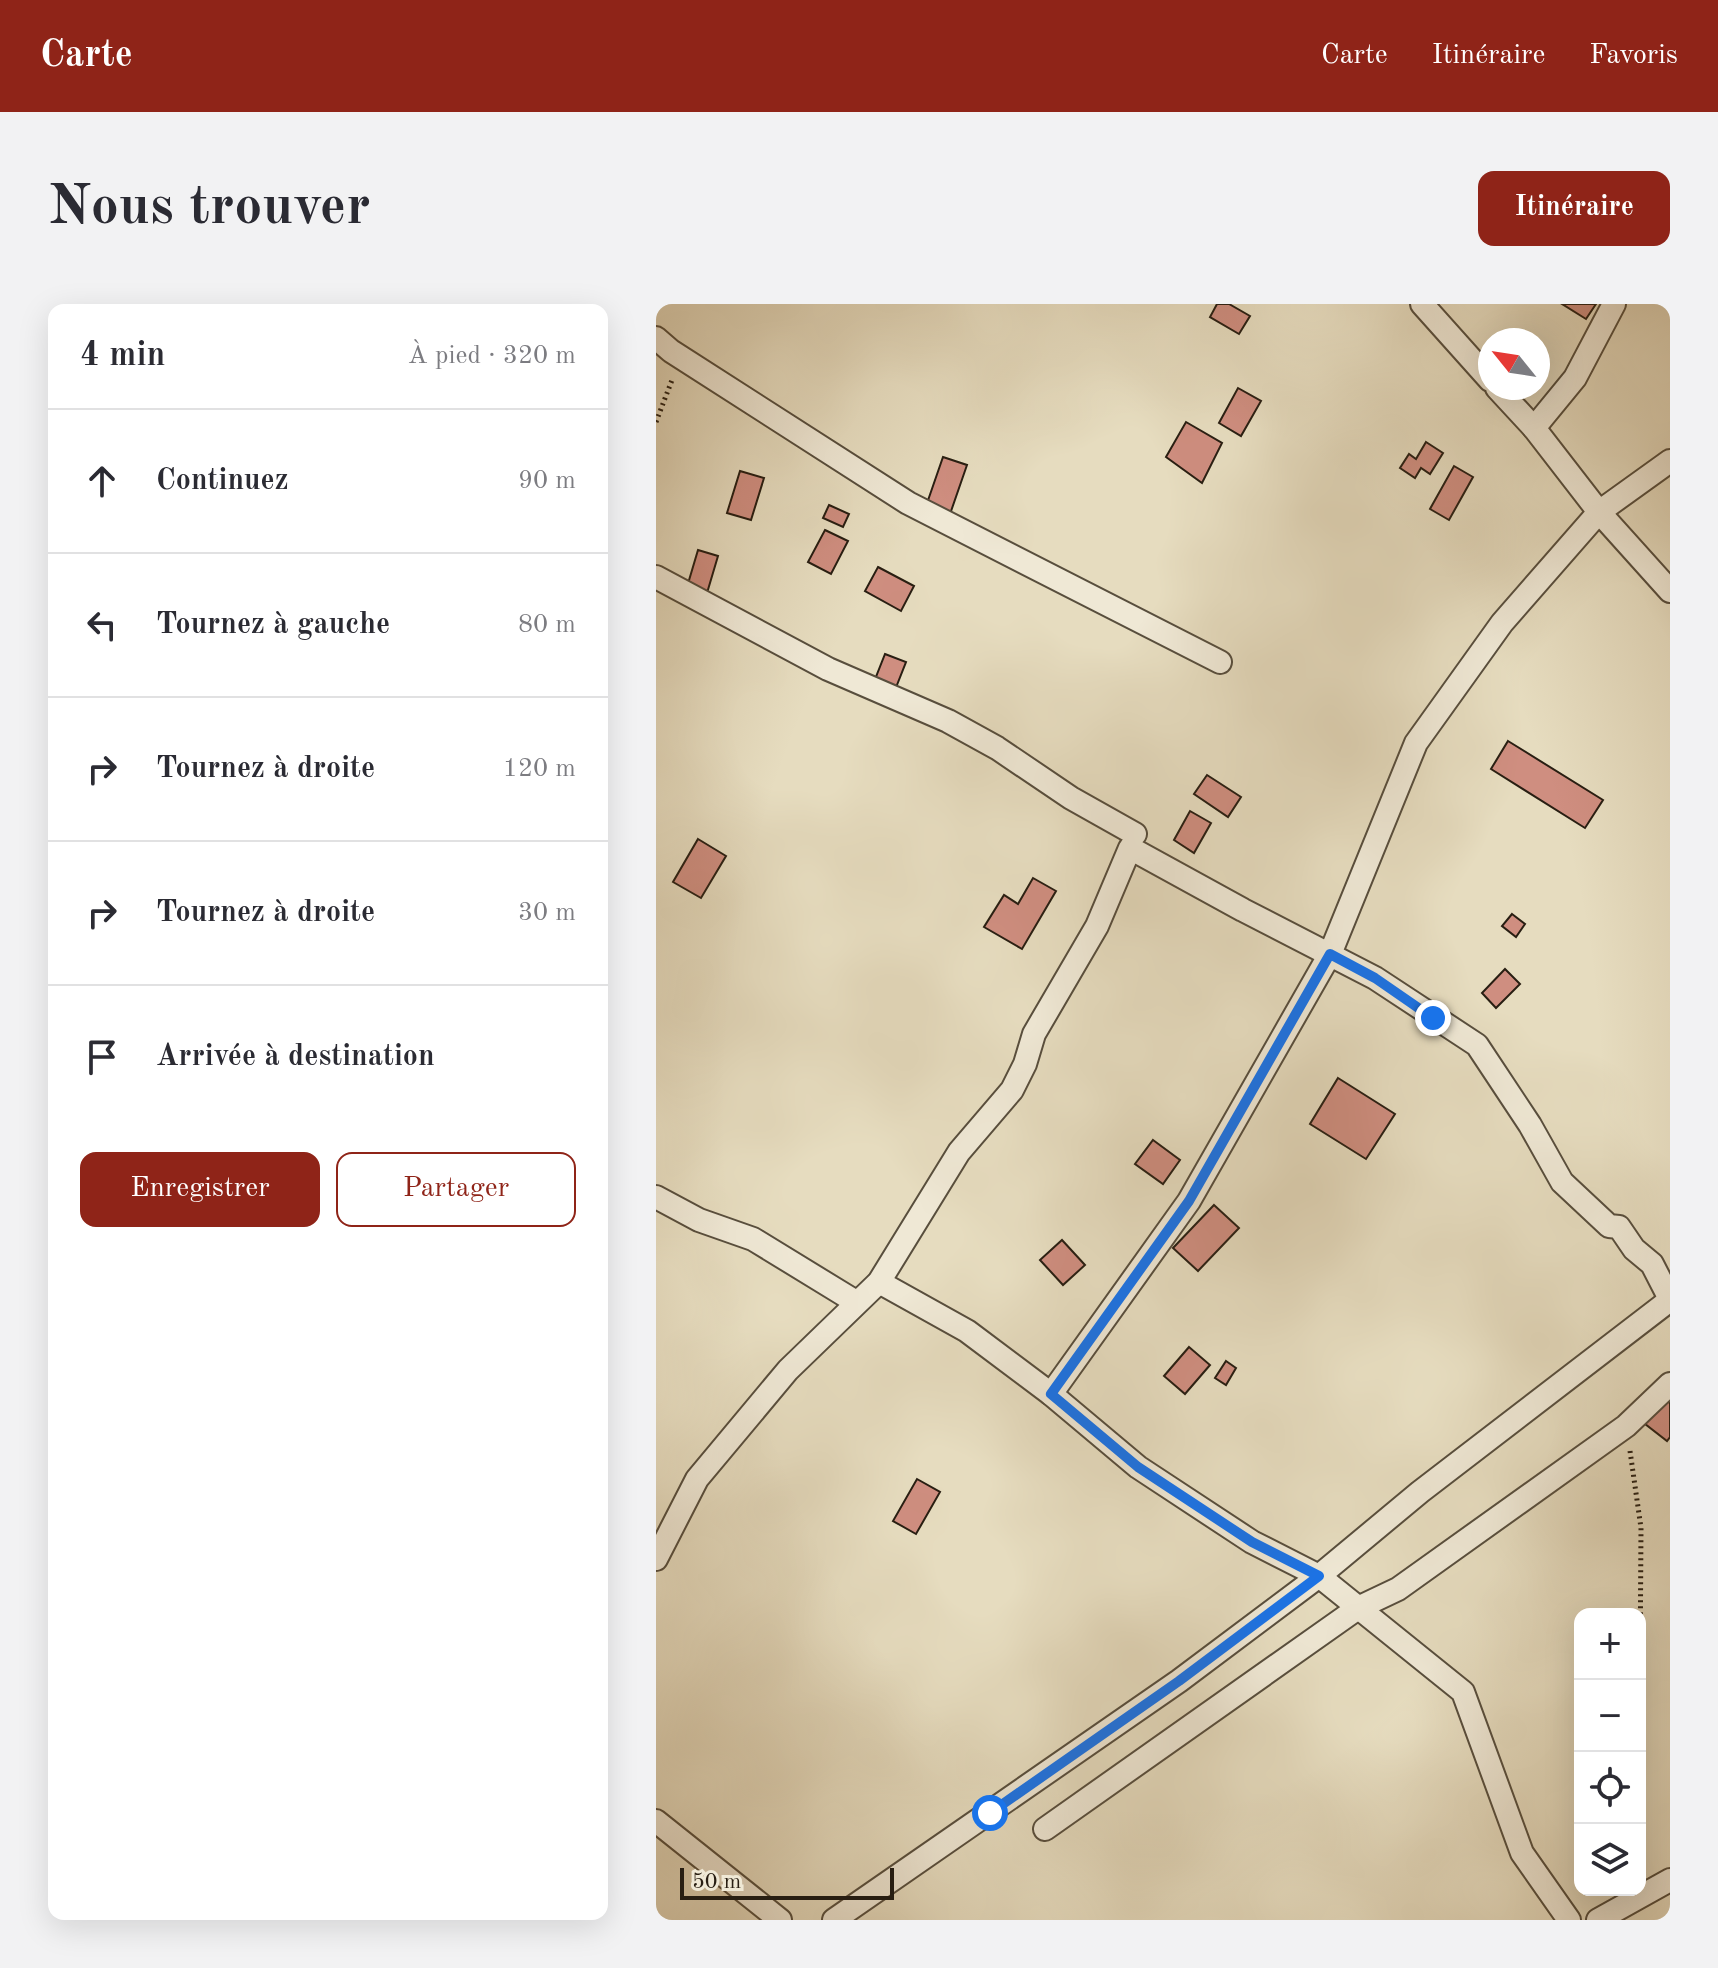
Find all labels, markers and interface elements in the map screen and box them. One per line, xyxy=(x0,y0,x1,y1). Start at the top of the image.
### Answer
text: Carte xyxy=(40,37,133,75)
text: Carte xyxy=(1321,42,1388,70)
text: Itinéraire xyxy=(1432,42,1545,70)
text: Favoris xyxy=(1589,42,1678,70)
button: Itinéraire xyxy=(1478,171,1670,246)
text: Nous trouver xyxy=(48,180,371,236)
north arrow xyxy=(1478,328,1550,400)
text: 4 min xyxy=(80,339,165,373)
text: À pied · 320 m xyxy=(408,343,576,369)
icon: ahead xyxy=(80,459,124,503)
text: Continuez xyxy=(156,466,289,496)
text: 90 m xyxy=(518,468,576,494)
icon: left xyxy=(80,603,124,647)
text: Tournez à gauche xyxy=(156,610,390,640)
text: 80 m xyxy=(518,612,576,638)
icon: right xyxy=(80,747,124,791)
text: Tournez à droite xyxy=(156,754,375,784)
text: 120 m xyxy=(503,756,576,782)
icon: right xyxy=(80,891,124,935)
text: Tournez à droite xyxy=(156,898,375,928)
text: 30 m xyxy=(518,900,576,926)
route end xyxy=(1415,1000,1451,1036)
icon: arrive xyxy=(80,1035,124,1079)
text: Arrivée à destination xyxy=(156,1042,435,1072)
button: Enregistrer xyxy=(80,1152,320,1227)
button: Partager xyxy=(336,1152,576,1227)
map controls xyxy=(1574,1608,1646,1896)
button: + xyxy=(1574,1608,1646,1680)
button: − xyxy=(1574,1680,1646,1752)
button: locate xyxy=(1574,1752,1646,1824)
route start xyxy=(972,1795,1008,1831)
button: layers xyxy=(1574,1824,1646,1896)
scale bar xyxy=(680,1864,894,1900)
text: 50 m xyxy=(692,1871,741,1893)

